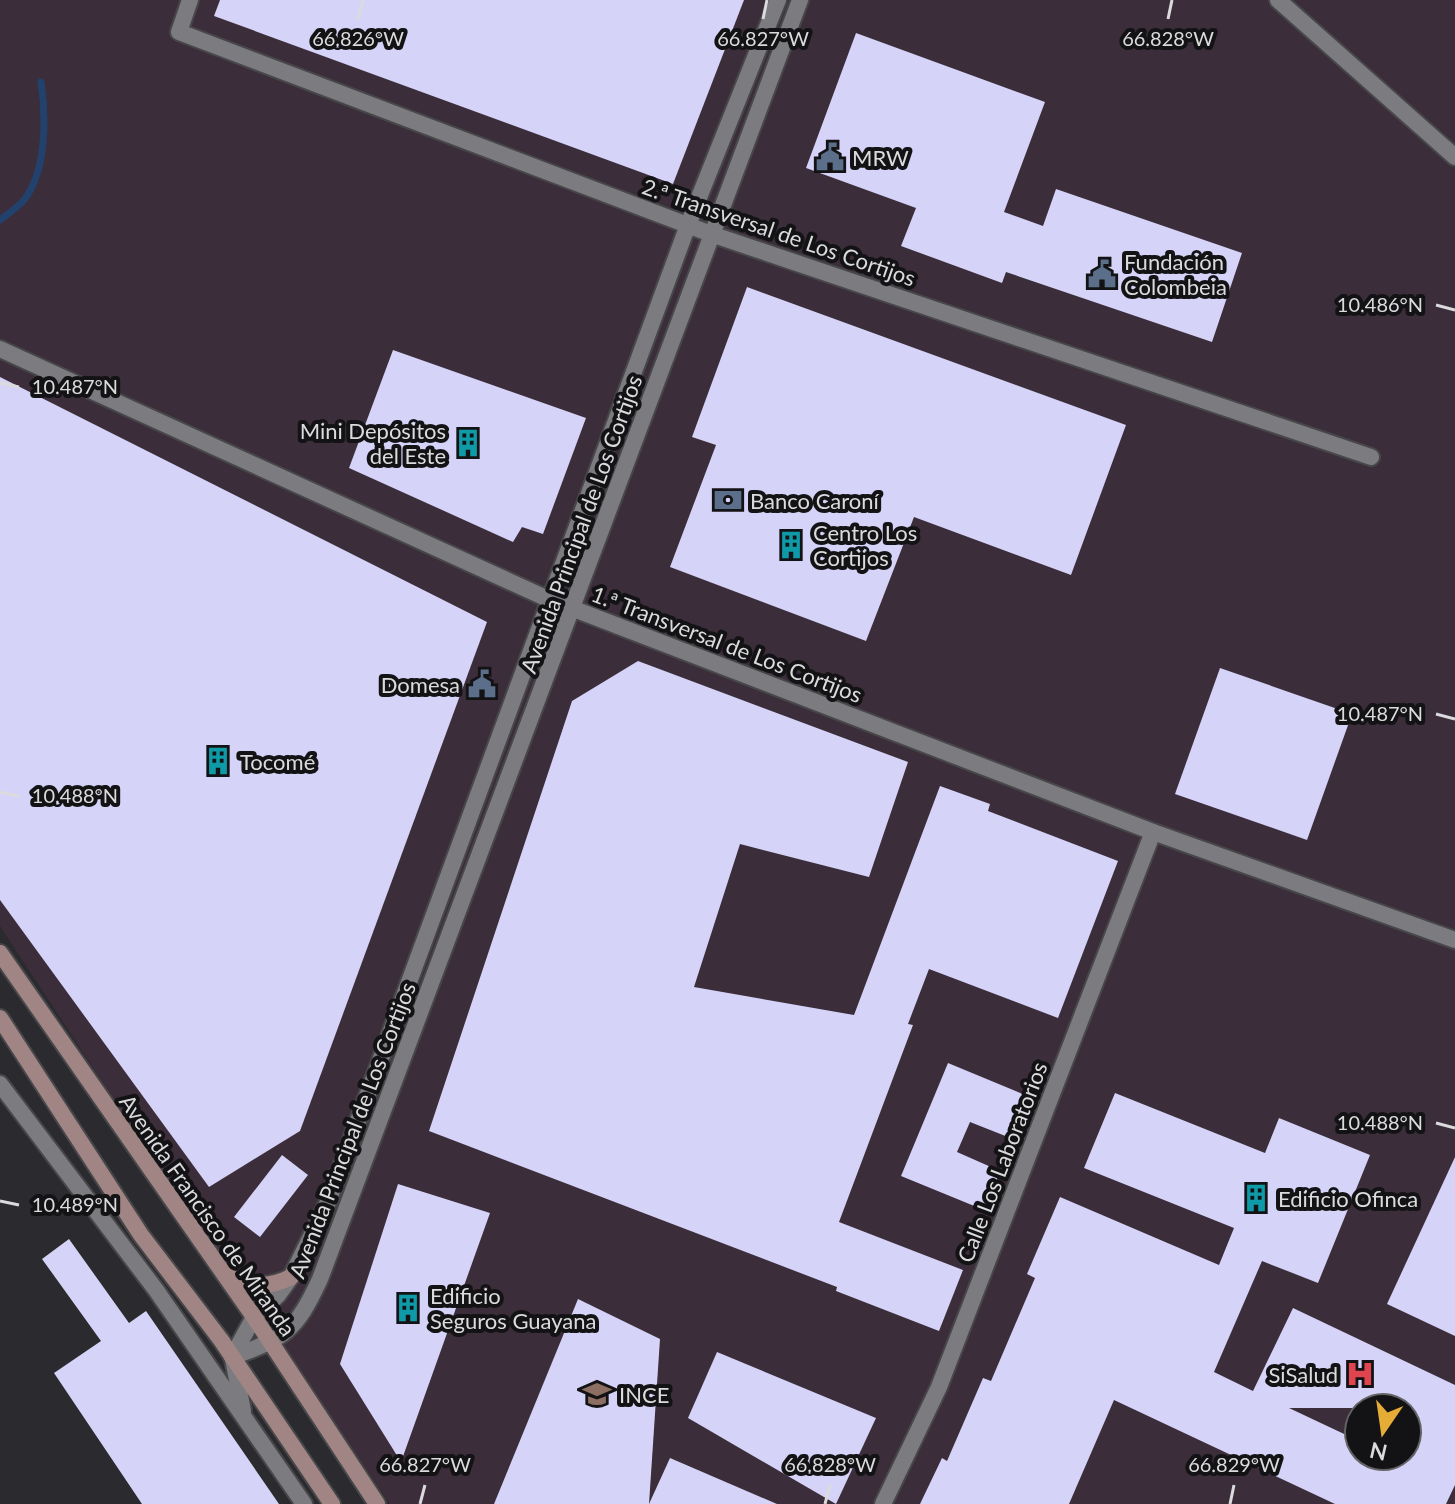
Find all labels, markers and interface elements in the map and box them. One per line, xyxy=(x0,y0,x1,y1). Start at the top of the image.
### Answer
text: 66.826°W xyxy=(312,26,404,50)
text: 66.827°W xyxy=(717,26,809,50)
text: 66.828°W xyxy=(1122,26,1214,50)
public building icon: MRW xyxy=(815,142,845,172)
place label: MRW xyxy=(852,144,909,171)
street label: 2.ª Transversal de Los Cortijos xyxy=(639,172,919,292)
place label: Fundación Colombeia xyxy=(1124,248,1227,300)
public building icon: Fundación Colombeia xyxy=(1087,259,1117,289)
text: 10.486°N xyxy=(1337,292,1423,316)
street label: Avenida Principal de Los Cortijos xyxy=(514,371,648,677)
text: 10.487°N xyxy=(32,374,118,398)
place label: Mini Depósitos del Este xyxy=(300,417,446,469)
building icon: Mini Depósitos del Este xyxy=(453,428,483,458)
bank icon: Banco Caroní xyxy=(713,485,743,515)
place label: Banco Caroní xyxy=(750,487,880,514)
place label: Centro Los Cortijos xyxy=(813,519,917,571)
building icon: Centro Los Cortijos xyxy=(776,530,806,560)
street label: 1.ª Transversal de Los Cortijos xyxy=(588,580,866,708)
public building icon: Domesa xyxy=(467,669,497,699)
place label: Domesa xyxy=(381,671,460,698)
text: 10.487°N xyxy=(1337,701,1423,725)
building icon: Tocomé xyxy=(203,746,233,776)
place label: Tocomé xyxy=(240,748,315,775)
text: 10.488°N xyxy=(32,783,118,807)
street label: Avenida Principal de Los Cortijos xyxy=(283,978,421,1282)
street label: Calle Los Laboratorios xyxy=(951,1058,1053,1266)
street label: Avenida Francisco de Miranda xyxy=(114,1089,302,1341)
text: 10.488°N xyxy=(1337,1110,1423,1134)
building icon: Edificio Ofinca xyxy=(1241,1183,1271,1213)
place label: Edificio Ofinca xyxy=(1278,1185,1418,1212)
text: 10.489°N xyxy=(32,1192,118,1216)
place label: Edificio Seguros Guayana xyxy=(430,1282,596,1334)
building icon: Edificio Seguros Guayana xyxy=(393,1293,423,1323)
hospital icon: SiSalud xyxy=(1345,1359,1375,1389)
place label: SiSalud xyxy=(1269,1361,1338,1388)
school or university icon: INCE xyxy=(582,1379,612,1409)
place label: INCE xyxy=(619,1381,669,1408)
north arrow xyxy=(1343,1392,1423,1472)
text: N xyxy=(1367,1437,1390,1467)
text: 66.827°W xyxy=(379,1452,471,1476)
text: 66.828°W xyxy=(784,1452,876,1476)
text: 66.829°W xyxy=(1188,1452,1280,1476)

